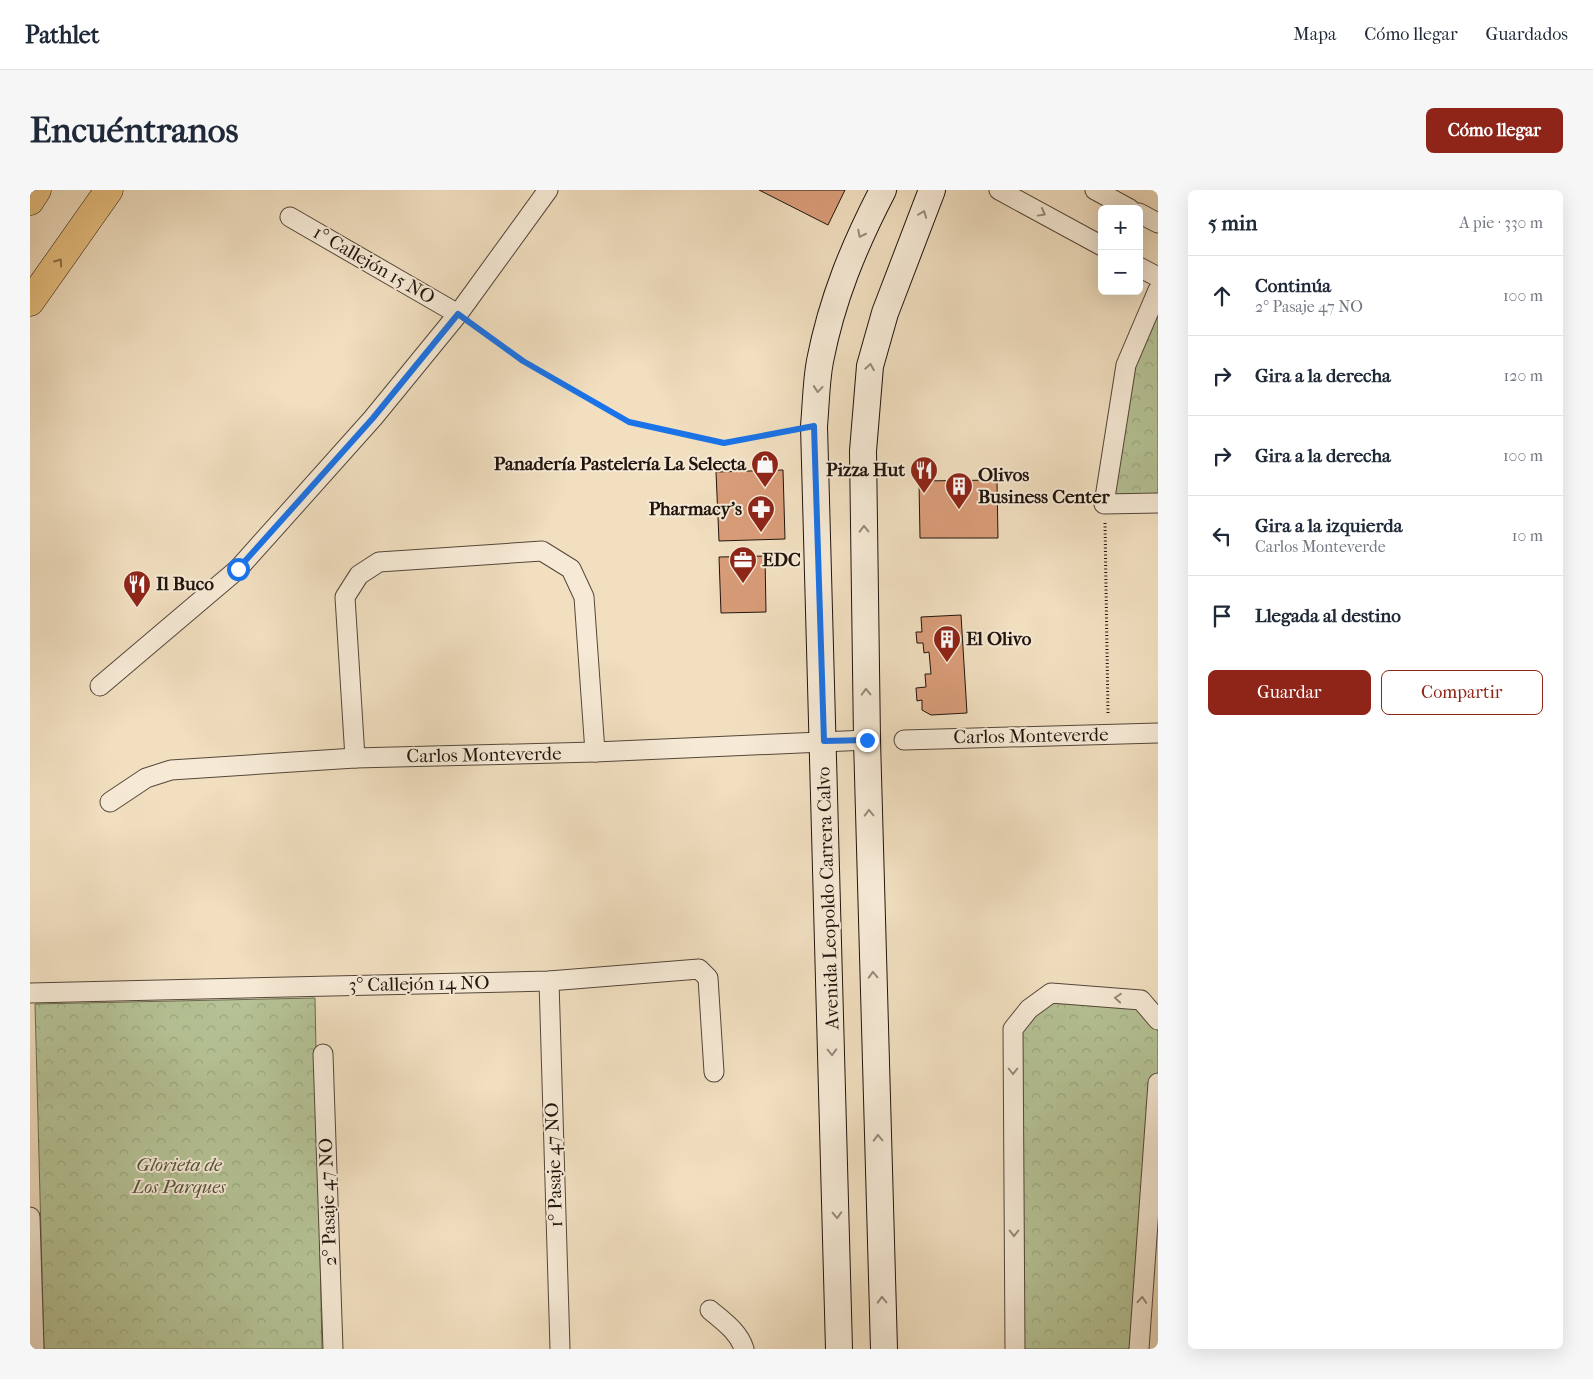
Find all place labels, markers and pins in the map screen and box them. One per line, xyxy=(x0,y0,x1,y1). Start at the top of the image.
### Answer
shop icon: Panadería Pastelería La Selecta xyxy=(750,449,780,488)
place label: Panadería Pastelería La Selecta xyxy=(494,453,747,475)
restaurant icon: Pizza Hut xyxy=(909,455,939,494)
place label: Pizza Hut xyxy=(826,459,905,481)
place label: Olivos Business Center xyxy=(978,464,1110,508)
building icon: Olivos Business Center xyxy=(944,471,974,510)
pharmacy icon: Pharmacy's xyxy=(746,494,776,533)
place label: Pharmacy's xyxy=(649,498,742,520)
office icon: EDC xyxy=(728,545,758,584)
place label: EDC xyxy=(762,549,801,571)
restaurant icon: Il Buco xyxy=(122,569,152,608)
place label: Il Buco xyxy=(156,573,214,595)
building icon: El Olivo xyxy=(932,624,962,663)
place label: El Olivo xyxy=(966,628,1032,650)

